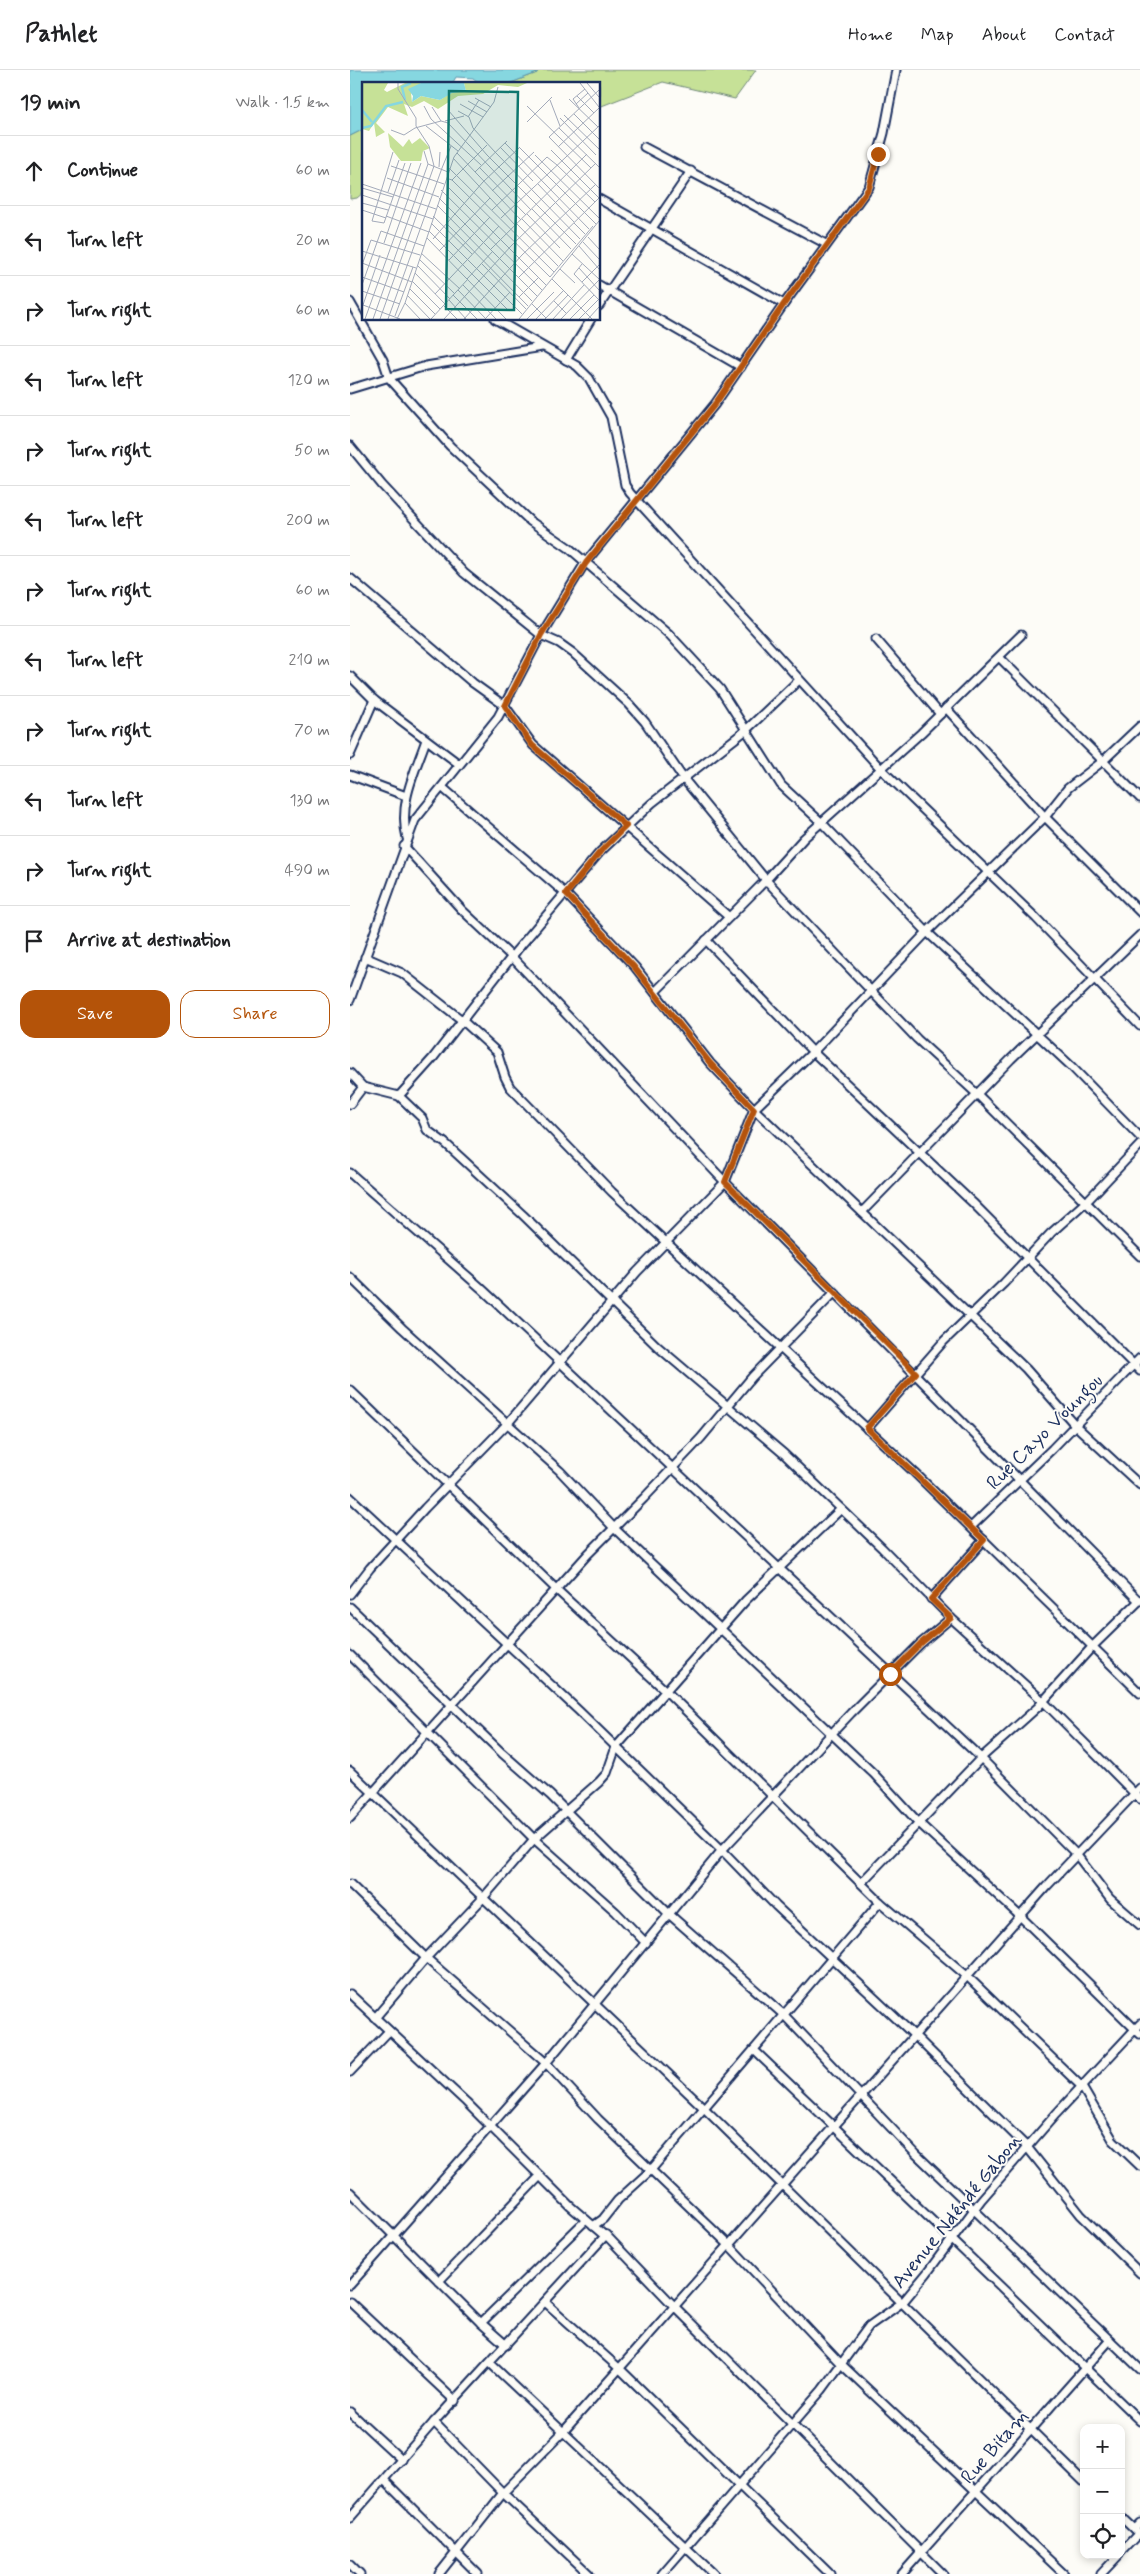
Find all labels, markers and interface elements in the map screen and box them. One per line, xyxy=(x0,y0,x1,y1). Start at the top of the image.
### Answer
text: Pathlet xyxy=(25,19,97,50)
text: Home xyxy=(848,23,893,47)
text: Map xyxy=(921,23,954,47)
text: About xyxy=(982,23,1026,47)
text: Contact xyxy=(1054,23,1115,47)
inset map xyxy=(362,82,600,320)
text: 19 min xyxy=(20,89,81,117)
text: Walk · 1.5 km xyxy=(235,92,330,113)
route end xyxy=(867,143,890,166)
icon: ahead xyxy=(20,157,48,185)
text: Continue xyxy=(67,158,138,183)
text: 60 m xyxy=(296,160,330,181)
icon: left xyxy=(20,227,48,255)
text: Turn left xyxy=(67,228,143,253)
text: 20 m xyxy=(296,230,330,251)
icon: right xyxy=(20,297,48,325)
text: Turn right xyxy=(67,298,151,323)
text: 60 m xyxy=(296,300,330,321)
icon: left xyxy=(20,367,48,395)
text: Turn left xyxy=(67,368,143,393)
text: 120 m xyxy=(288,370,330,391)
icon: right xyxy=(20,437,48,465)
text: Turn right xyxy=(67,438,151,463)
text: 50 m xyxy=(294,440,330,461)
icon: left xyxy=(20,507,48,535)
text: Turn left xyxy=(67,508,143,533)
text: 200 m xyxy=(286,510,330,531)
icon: right xyxy=(20,577,48,605)
text: Turn right xyxy=(67,578,151,603)
text: 60 m xyxy=(296,580,330,601)
icon: left xyxy=(20,647,48,675)
text: Turn left xyxy=(67,648,143,673)
text: 210 m xyxy=(289,650,330,671)
icon: right xyxy=(20,717,48,745)
text: Turn right xyxy=(67,718,151,743)
text: 70 m xyxy=(294,720,330,741)
icon: left xyxy=(20,787,48,815)
text: Turn left xyxy=(67,788,143,813)
text: 130 m xyxy=(289,790,330,811)
icon: right xyxy=(20,857,48,885)
text: Turn right xyxy=(67,858,151,883)
text: 490 m xyxy=(284,860,330,881)
icon: arrive xyxy=(20,927,48,955)
text: Arrive at destination xyxy=(67,928,231,953)
button: Save xyxy=(20,990,170,1038)
button: Share xyxy=(180,990,330,1038)
street label: Rue Cayo Voungou xyxy=(981,1368,1111,1498)
route start xyxy=(879,1663,902,1686)
street label: Avenue Ndéndé Gabon xyxy=(886,2127,1029,2294)
street label: Rue Bitam xyxy=(955,2404,1035,2490)
map controls xyxy=(1080,2424,1125,2559)
button: + xyxy=(1080,2424,1125,2469)
button: − xyxy=(1080,2469,1125,2514)
button: locate xyxy=(1080,2514,1125,2559)

